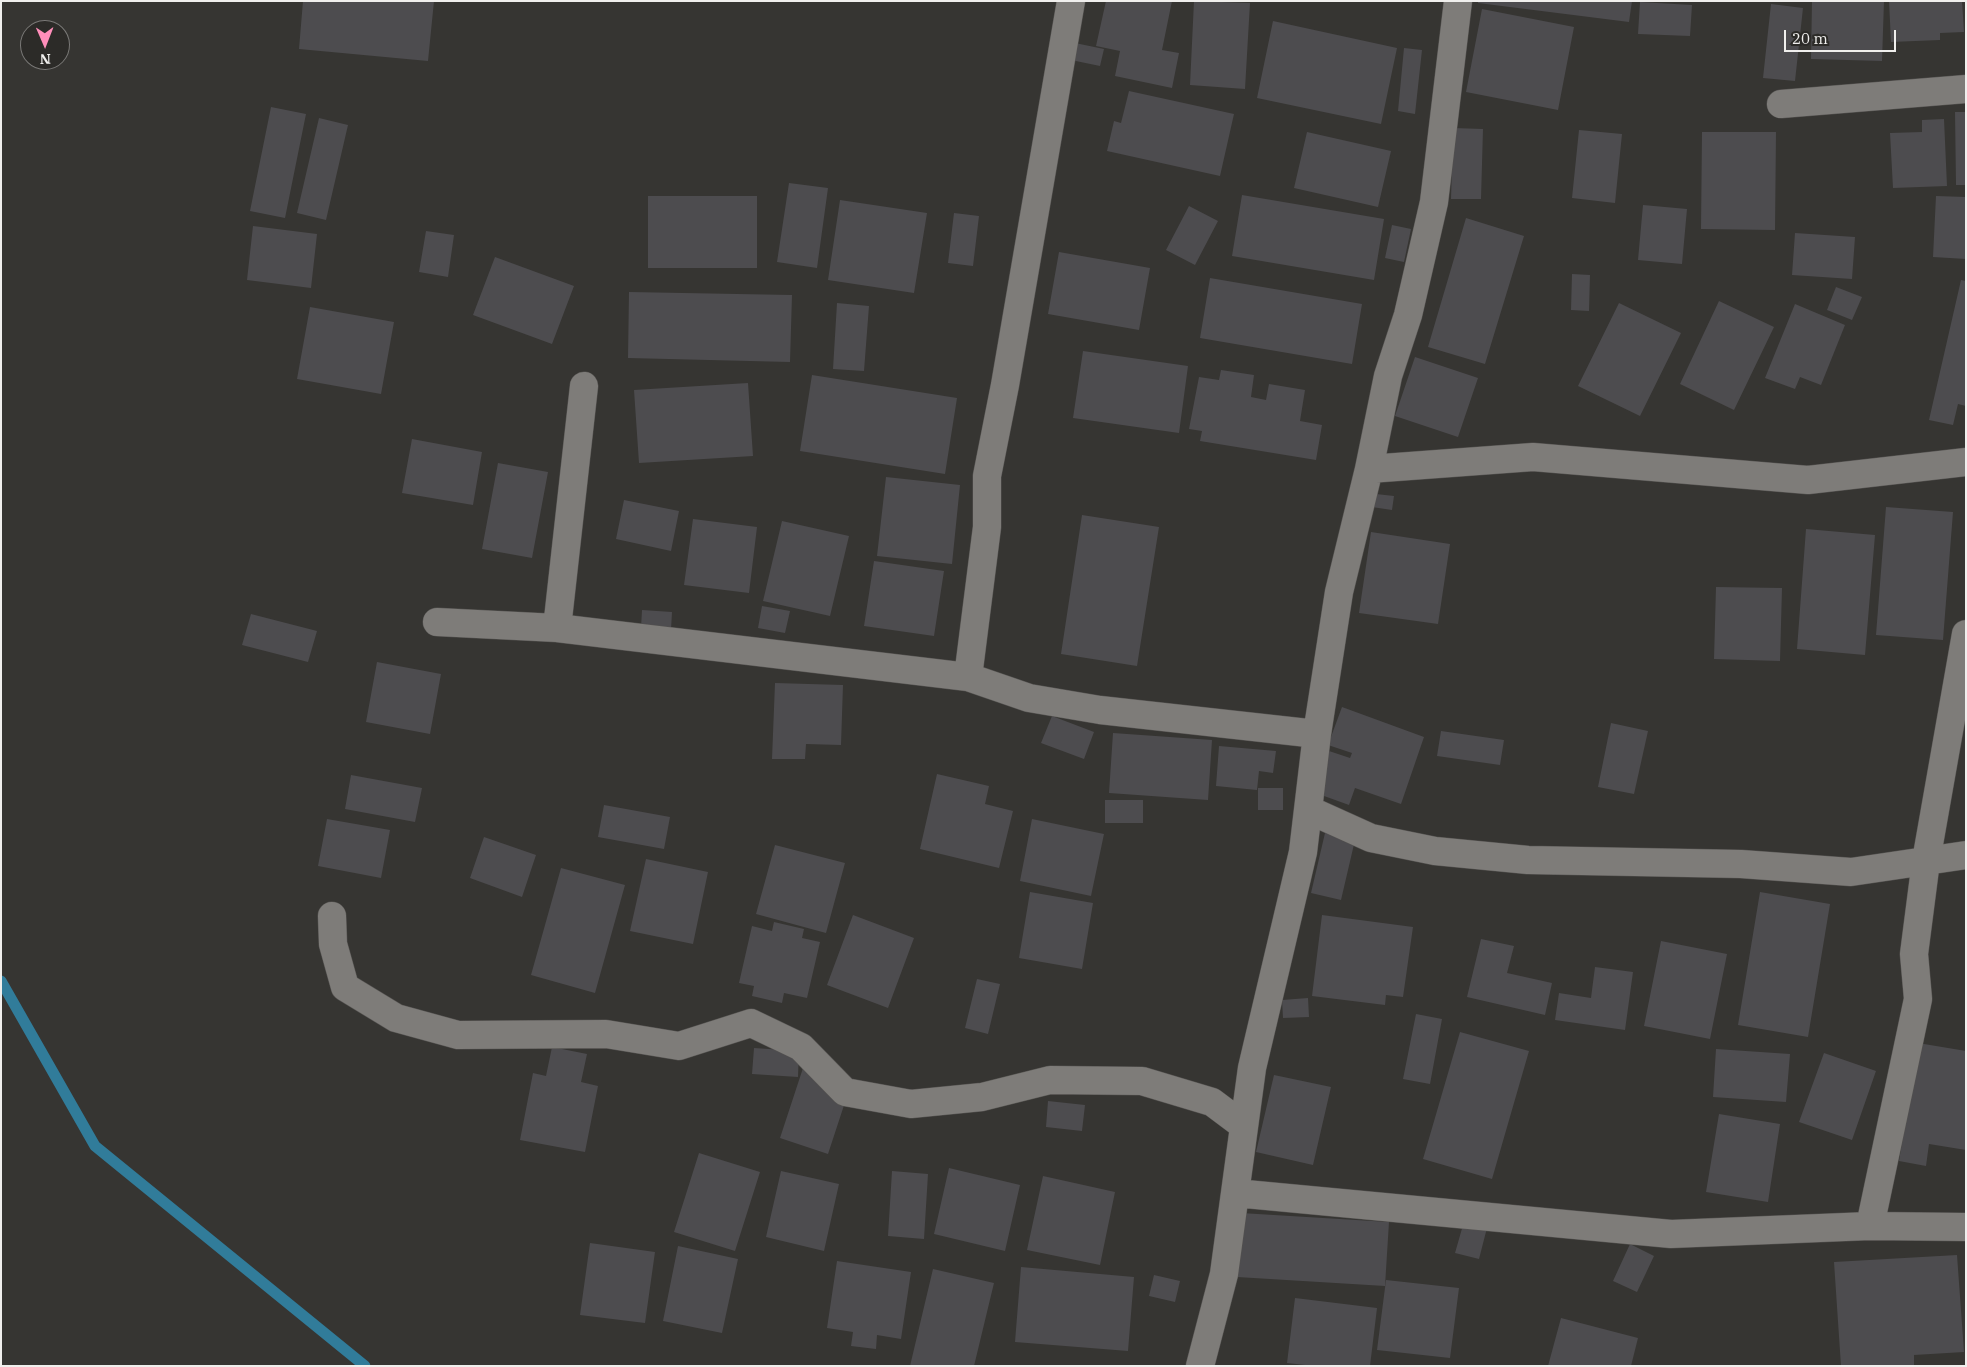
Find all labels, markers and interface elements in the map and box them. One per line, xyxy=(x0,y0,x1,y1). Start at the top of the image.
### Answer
north arrow xyxy=(20,20,70,70)
scale bar xyxy=(1787,20,1900,52)
text: 20 m xyxy=(1792,29,1828,48)
text: N xyxy=(40,50,51,68)

